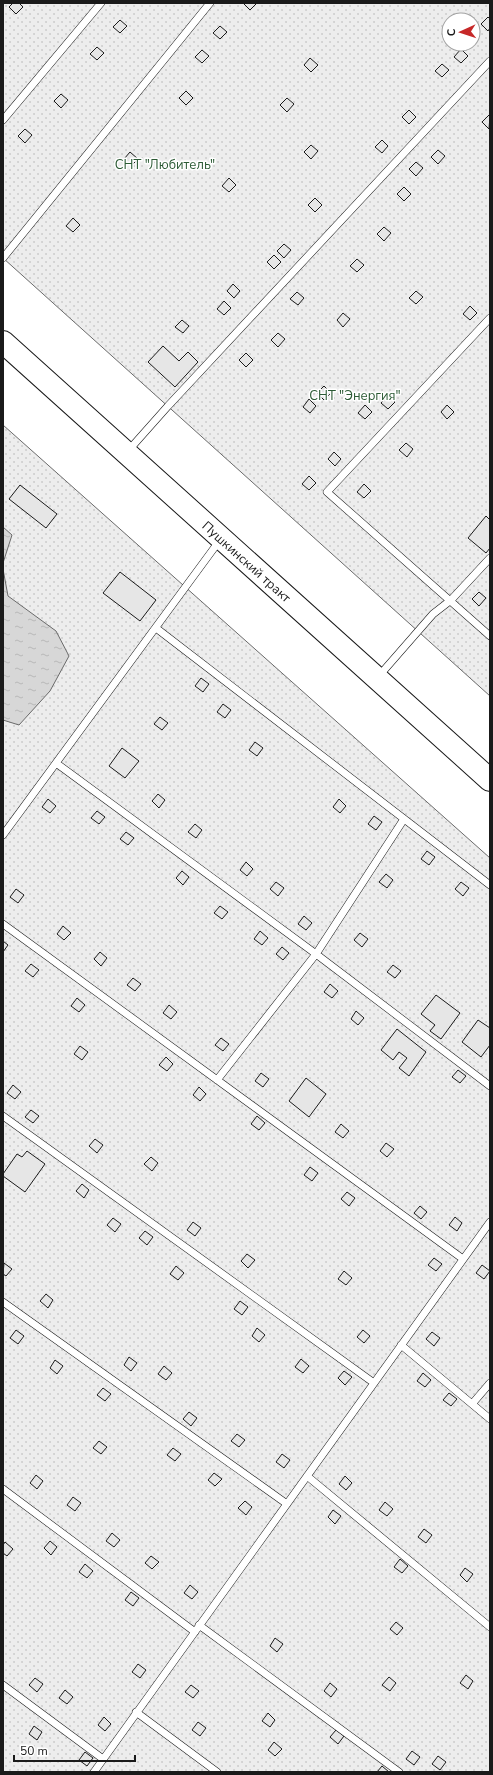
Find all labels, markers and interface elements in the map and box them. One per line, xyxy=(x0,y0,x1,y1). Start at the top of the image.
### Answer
north arrow xyxy=(441,12,481,52)
text: С xyxy=(444,28,459,37)
park label: СНТ "Любитель" xyxy=(115,156,215,174)
park label: СНТ "Энергия" xyxy=(309,387,401,405)
street label: Пушкинский тракт xyxy=(198,517,295,607)
scale bar xyxy=(14,1737,135,1763)
text: 50 m xyxy=(20,1743,48,1759)

